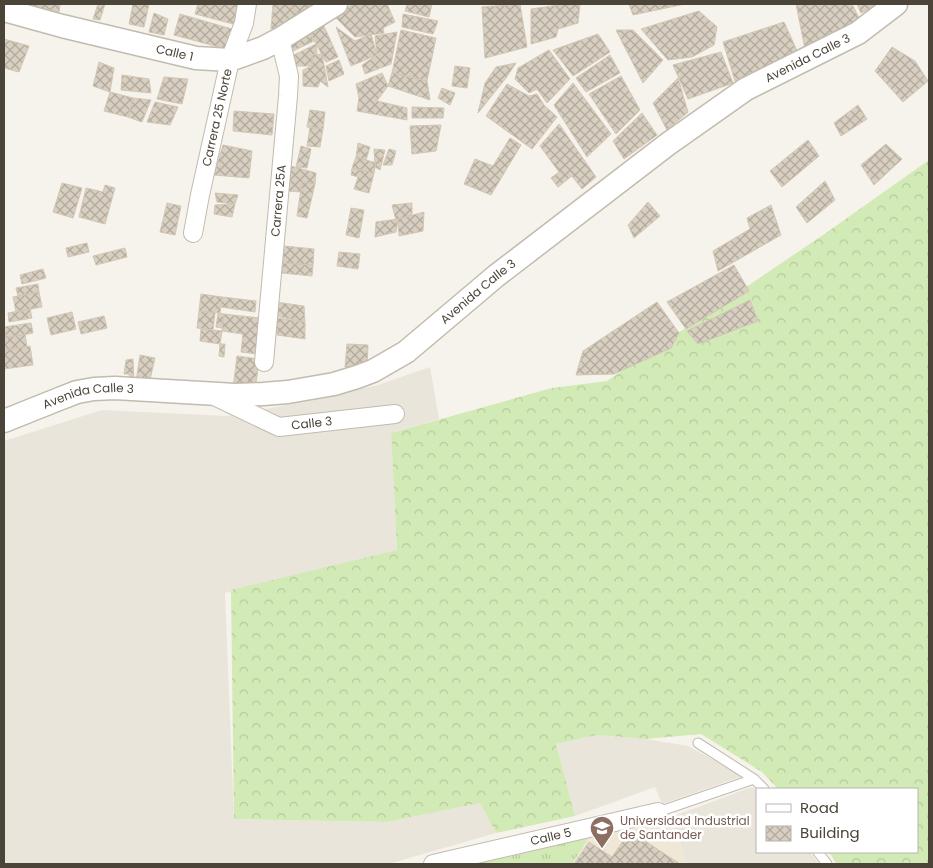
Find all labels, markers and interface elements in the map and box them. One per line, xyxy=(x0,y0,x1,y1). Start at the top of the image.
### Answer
street label: Avenida Calle 3 xyxy=(762,29,853,86)
street label: Calle 1 xyxy=(154,40,195,65)
street label: Carrera 25 Norte xyxy=(198,67,236,168)
street label: Carrera 25A xyxy=(266,164,290,237)
street label: Avenida Calle 3 xyxy=(436,255,519,328)
street label: Avenida Calle 3 xyxy=(40,379,134,413)
street label: Calle 3 xyxy=(290,412,333,434)
legend xyxy=(756,788,918,853)
text: Road xyxy=(800,797,839,818)
place label: Universidad Industrial de Santander xyxy=(620,812,750,843)
school or university icon: Universidad Industrial de Santander xyxy=(589,815,615,849)
text: Building xyxy=(800,822,860,843)
street label: Calle 5 xyxy=(529,823,573,849)

